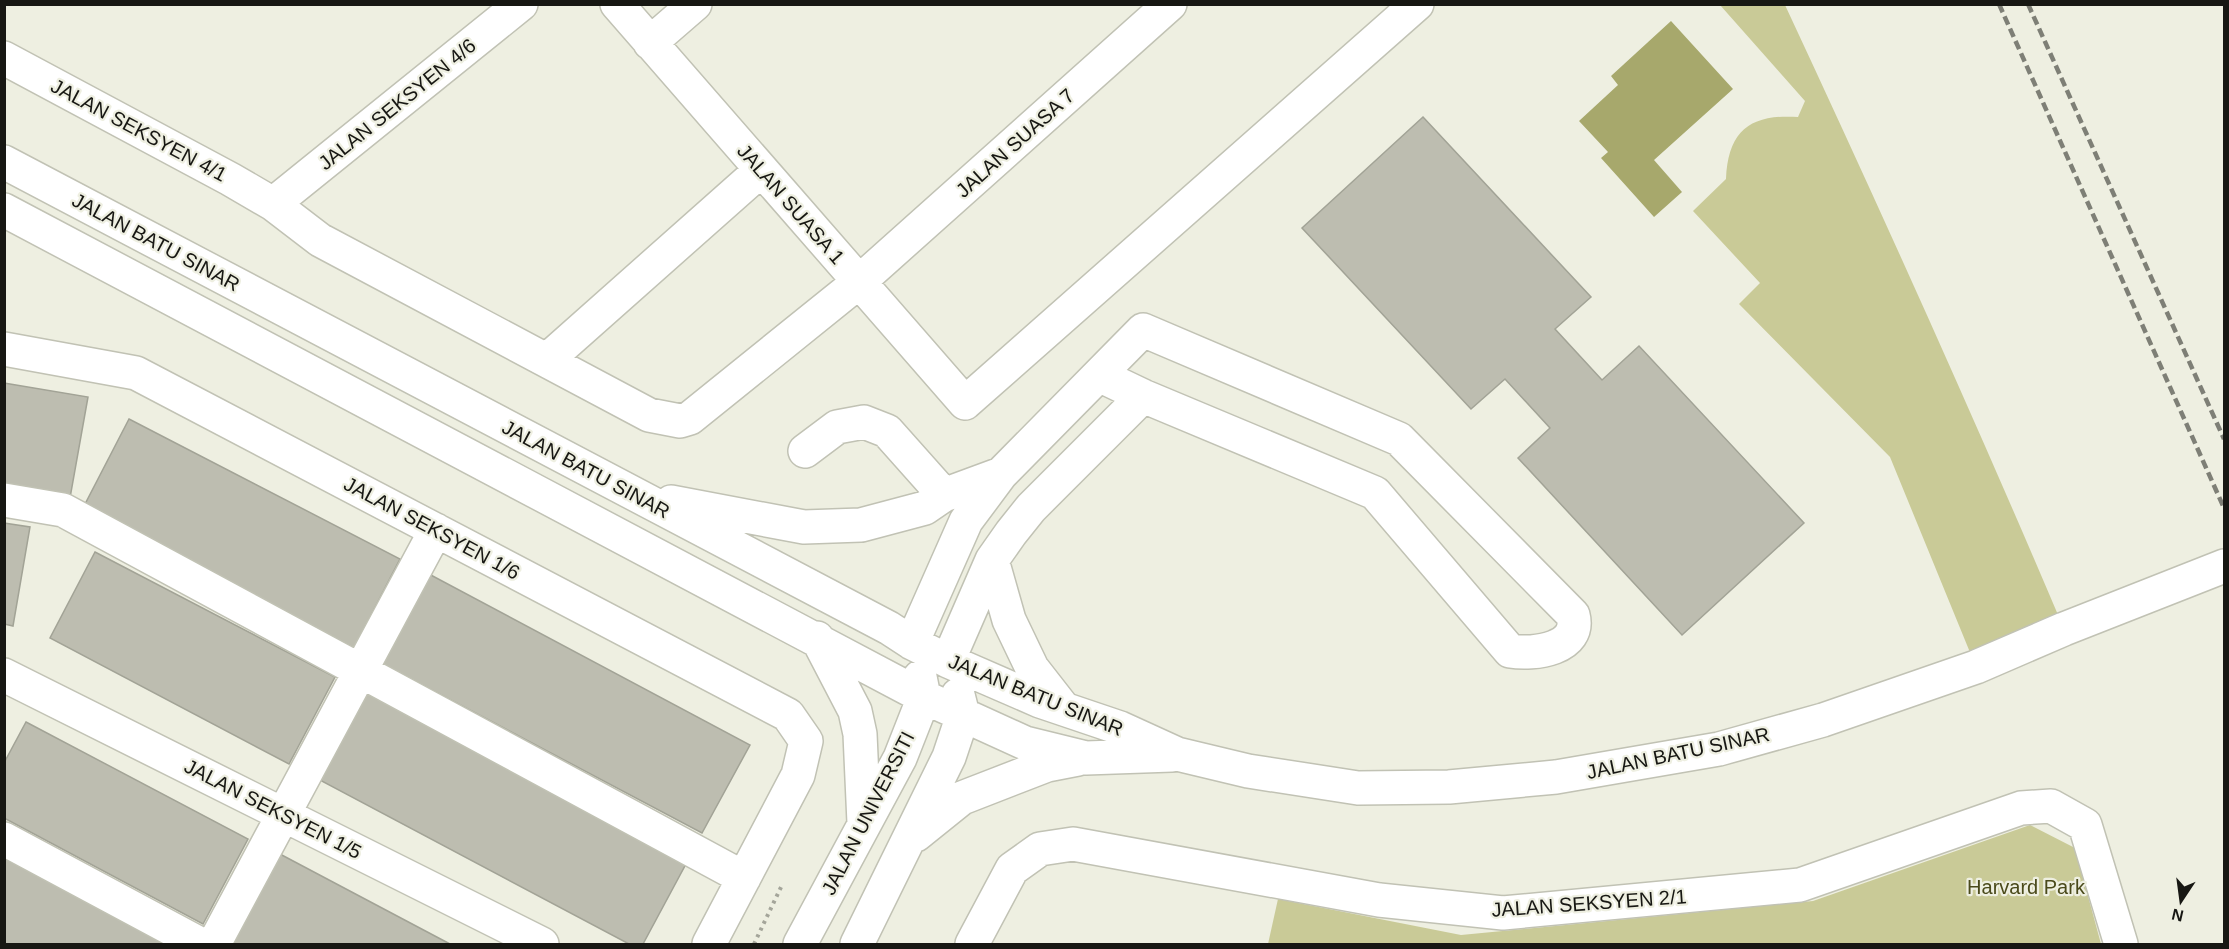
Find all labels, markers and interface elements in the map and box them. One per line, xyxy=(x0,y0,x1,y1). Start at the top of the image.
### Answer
street label: JALAN SEKSYEN 4/6 xyxy=(314,34,480,174)
street label: JALAN SEKSYEN 4/1 xyxy=(47,74,231,186)
street label: JALAN SUASA 7 xyxy=(951,84,1079,202)
street label: JALAN SUASA 1 xyxy=(733,140,849,268)
street label: JALAN BATU SINAR xyxy=(69,189,243,295)
street label: JALAN BATU SINAR xyxy=(499,416,673,522)
street label: JALAN SEKSYEN 1/6 xyxy=(340,472,524,584)
street label: JALAN BATU SINAR xyxy=(945,650,1127,740)
street label: JALAN BATU SINAR xyxy=(1585,723,1771,783)
street label: JALAN UNIVERSITI xyxy=(817,728,919,898)
street label: JALAN SEKSYEN 1/5 xyxy=(181,755,365,863)
north arrow xyxy=(2151,871,2211,931)
park label: Harvard Park xyxy=(1967,876,2086,898)
street label: JALAN SEKSYEN 2/1 xyxy=(1491,885,1687,921)
text: N xyxy=(2170,906,2185,925)

